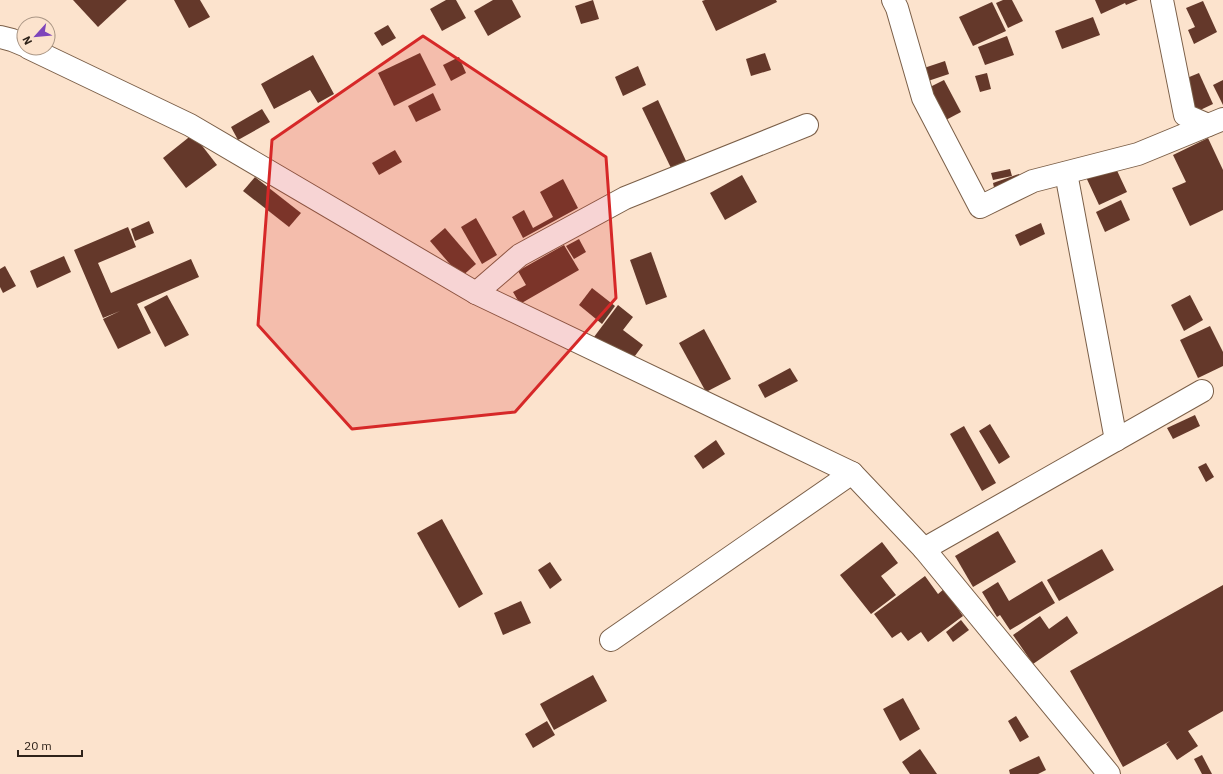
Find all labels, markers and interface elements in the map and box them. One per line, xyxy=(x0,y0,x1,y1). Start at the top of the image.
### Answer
north arrow xyxy=(16,16,56,56)
text: N xyxy=(19,34,35,47)
scale bar xyxy=(18,732,82,758)
text: 20 m xyxy=(24,738,52,753)

